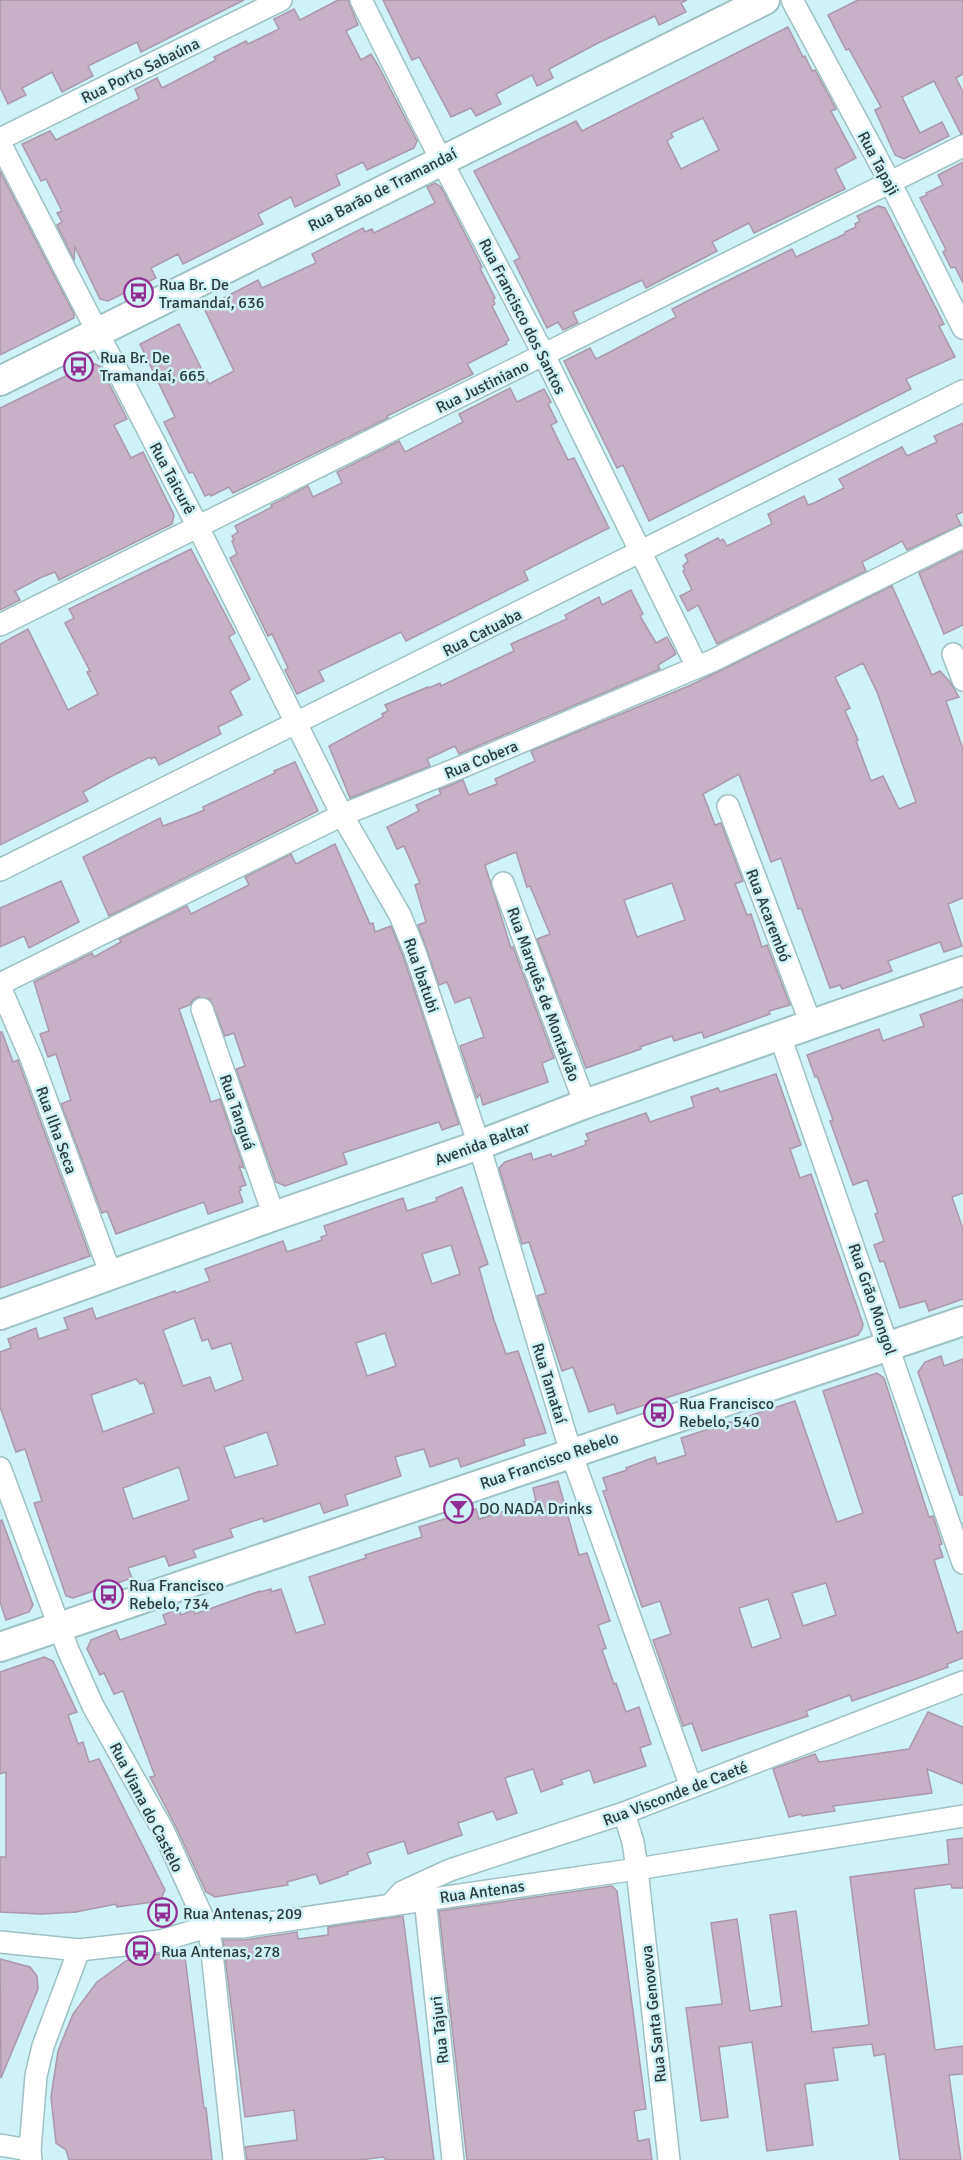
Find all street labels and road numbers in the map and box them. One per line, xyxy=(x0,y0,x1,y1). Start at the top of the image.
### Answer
street label: Rua Porto Sabaúna xyxy=(78,34,203,108)
street label: Rua Tapaji xyxy=(853,128,903,199)
street label: Rua Barão de Tramandaí xyxy=(305,143,461,236)
street label: Rua Francisco dos Santos xyxy=(474,235,570,398)
street label: Rua Justiniano xyxy=(433,356,532,418)
street label: Rua Taicurê xyxy=(145,439,199,518)
street label: Rua Catuaba xyxy=(440,604,525,661)
street label: Rua Cobera xyxy=(442,736,521,784)
street label: Rua Acarembó xyxy=(741,866,795,965)
street label: Rua Marquês de Montalvão xyxy=(502,904,584,1084)
street label: Rua Ibatubi xyxy=(399,935,443,1015)
street label: Rua Tanguá xyxy=(215,1072,259,1153)
street label: Rua Ilha Seca xyxy=(31,1084,81,1177)
street label: Avenida Baltar xyxy=(432,1117,533,1170)
street label: Rua Grão Mongol xyxy=(844,1241,901,1358)
street label: Rua Tamataí xyxy=(527,1341,571,1427)
street label: Rua Francisco Rebelo xyxy=(477,1428,621,1494)
street label: Rua Viana do Castelo xyxy=(105,1739,187,1876)
street label: Rua Visconde de Caeté xyxy=(600,1757,751,1831)
street label: Rua Antenas xyxy=(438,1876,526,1908)
street label: Rua Santa Genoveva xyxy=(637,1944,671,2084)
street label: Rua Tajuri xyxy=(426,1995,454,2065)

